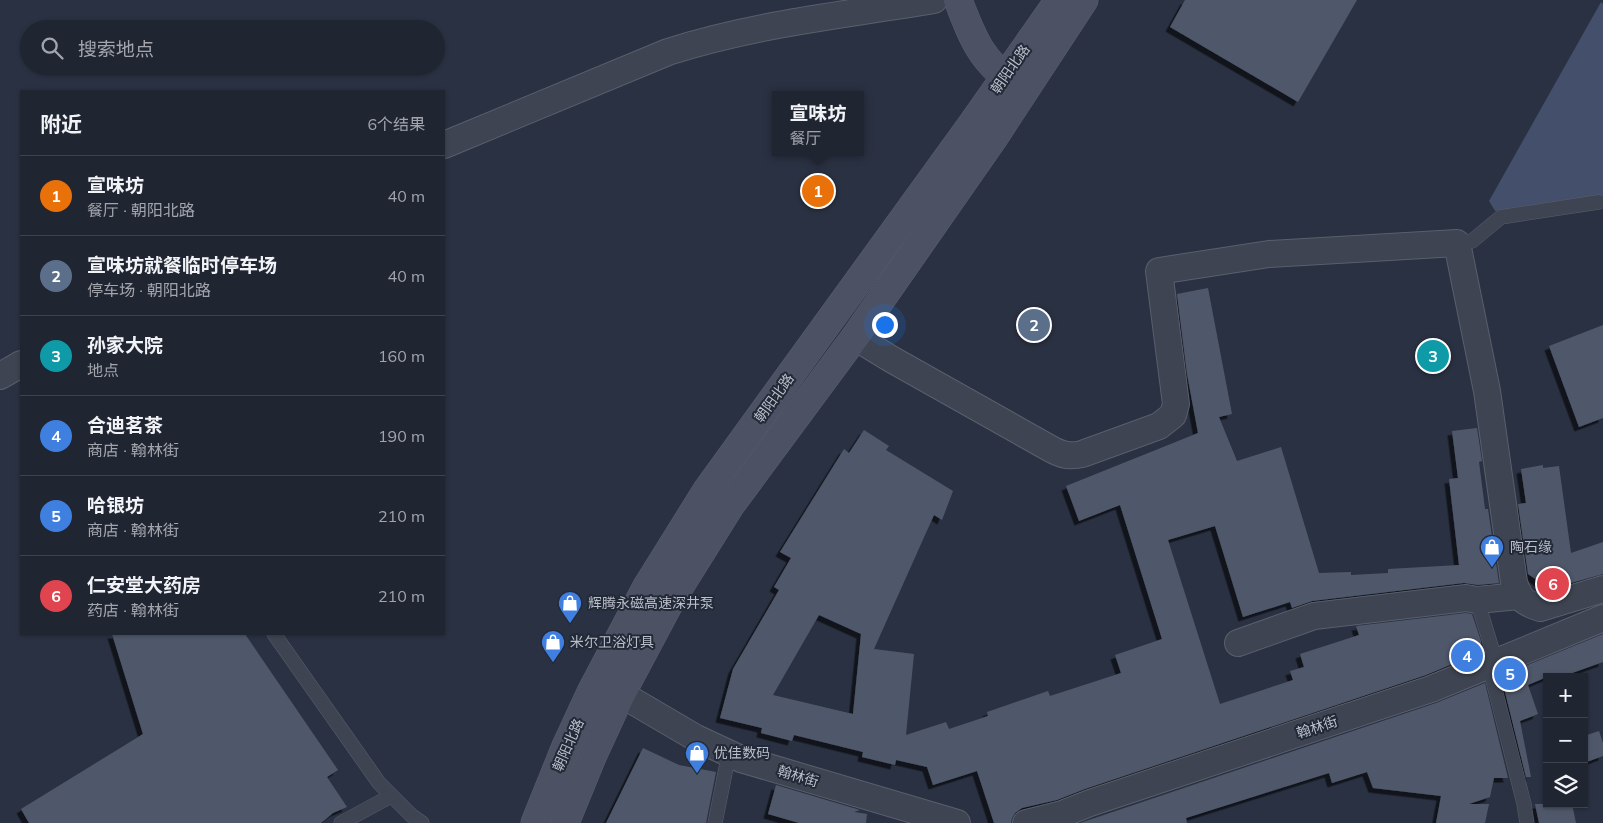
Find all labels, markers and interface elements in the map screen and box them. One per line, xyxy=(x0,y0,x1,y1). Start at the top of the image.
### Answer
search box xyxy=(20,20,445,75)
icon: search xyxy=(38,34,66,62)
text: 搜索地点 xyxy=(78,37,154,61)
street label: 朝阳北路 xyxy=(987,41,1033,97)
popup xyxy=(772,91,864,156)
text: 宣味坊 xyxy=(789,101,847,125)
text: 附近 xyxy=(40,111,82,137)
text: 6个结果 xyxy=(367,114,425,134)
text: 餐厅 xyxy=(789,128,822,148)
pin: 1 xyxy=(802,172,834,210)
text: 宣味坊 xyxy=(87,173,144,197)
text: 1 xyxy=(51,186,61,206)
text: 40 m xyxy=(388,186,425,206)
text: 餐厅 · 朝阳北路 xyxy=(87,200,195,220)
text: 宣味坊就餐临时停车场 xyxy=(87,253,277,277)
text: 2 xyxy=(51,266,61,286)
text: 40 m xyxy=(388,266,425,286)
text: 停车场 · 朝阳北路 xyxy=(87,280,211,300)
pin: 2 xyxy=(1018,306,1050,344)
your location xyxy=(872,312,898,338)
text: 孙家大院 xyxy=(87,333,163,357)
pin: 3 xyxy=(1417,337,1449,375)
text: 3 xyxy=(51,346,61,366)
text: 160 m xyxy=(378,346,425,366)
text: 地点 xyxy=(87,360,119,380)
street label: 朝阳北路 xyxy=(750,370,798,426)
text: 合迪茗茶 xyxy=(87,413,163,437)
text: 4 xyxy=(51,426,61,446)
text: 190 m xyxy=(378,426,425,446)
text: 商店 · 翰林街 xyxy=(87,440,179,460)
text: 哈银坊 xyxy=(87,493,144,517)
text: 5 xyxy=(51,506,61,526)
text: 210 m xyxy=(378,506,425,526)
text: 商店 · 翰林街 xyxy=(87,520,179,540)
shop icon: 陶石缘 xyxy=(1479,534,1505,568)
place label: 陶石缘 xyxy=(1510,538,1552,556)
pin: 6 xyxy=(1537,565,1569,603)
text: 仁安堂大药房 xyxy=(87,573,201,597)
text: 6 xyxy=(51,586,61,606)
text: 210 m xyxy=(378,586,425,606)
shop icon: 辉腾永磁高速深井泵 xyxy=(557,590,583,624)
place label: 辉腾永磁高速深井泵 xyxy=(588,594,714,612)
text: 药店 · 翰林街 xyxy=(87,600,179,620)
shop icon: 米尔卫浴灯具 xyxy=(540,629,566,663)
place label: 米尔卫浴灯具 xyxy=(570,633,654,651)
pin: 4 xyxy=(1451,637,1483,675)
pin: 5 xyxy=(1494,655,1526,693)
map controls xyxy=(1543,673,1588,808)
button: + xyxy=(1543,673,1588,718)
street label: 翰林街 xyxy=(1294,712,1340,742)
street label: 朝阳北路 xyxy=(548,716,588,774)
button: − xyxy=(1543,718,1588,763)
shop icon: 优佳数码 xyxy=(684,740,710,774)
place label: 优佳数码 xyxy=(714,744,770,762)
street label: 翰林街 xyxy=(775,761,821,791)
button: layers xyxy=(1543,763,1588,808)

